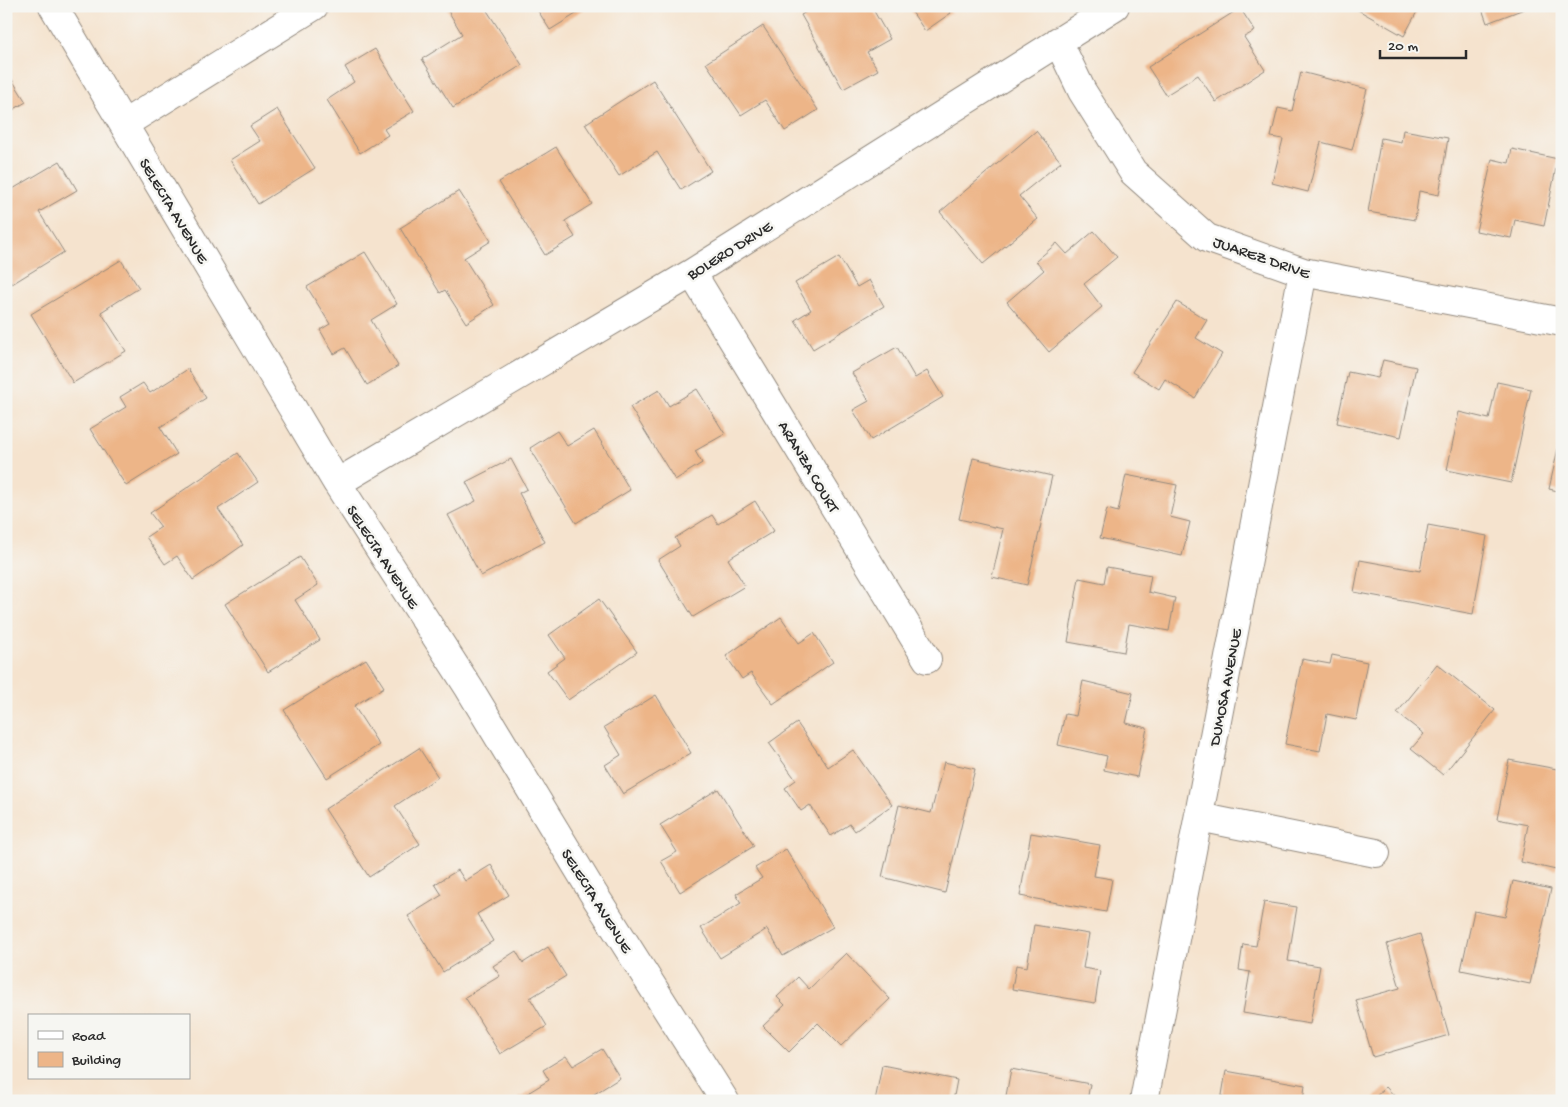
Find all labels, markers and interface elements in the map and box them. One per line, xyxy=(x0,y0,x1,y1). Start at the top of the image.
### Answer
scale bar xyxy=(1380,28,1467,60)
text: 20 m xyxy=(1388,38,1418,56)
street label: SELECTA AVENUE xyxy=(133,156,211,269)
street label: BOLERO DRIVE xyxy=(684,218,778,286)
street label: JUAREZ DRIVE xyxy=(1210,234,1313,285)
street label: ARANZA COURT xyxy=(772,419,842,518)
street label: SELECTA AVENUE xyxy=(341,503,422,614)
street label: DUMOSA AVENUE xyxy=(1207,626,1248,749)
street label: SELECTA AVENUE xyxy=(555,846,635,958)
legend xyxy=(28,1014,190,1080)
text: Road xyxy=(72,1028,106,1046)
text: Building xyxy=(71,1052,121,1070)

